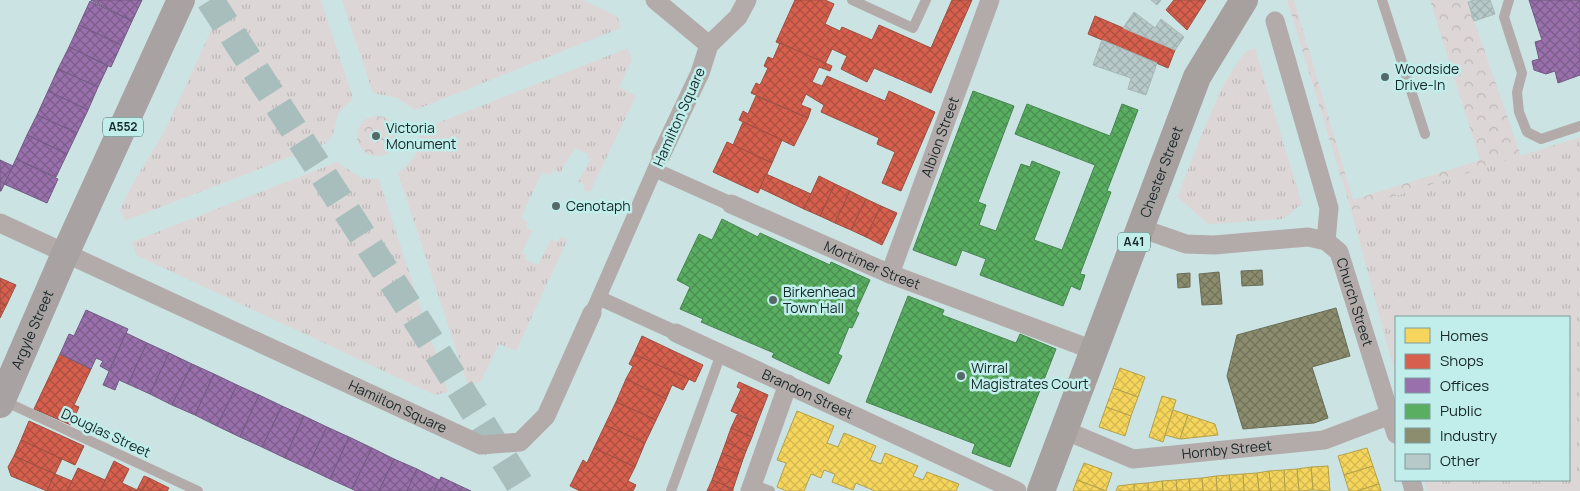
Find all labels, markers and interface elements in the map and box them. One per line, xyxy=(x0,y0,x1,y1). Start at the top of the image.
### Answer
place label: Woodside Drive-In xyxy=(1395,59,1459,94)
street label: Hamilton Square xyxy=(648,64,709,169)
marker: Woodside Drive-In xyxy=(1379,71,1391,83)
street label: Albion Street xyxy=(916,93,963,180)
road number: A552 xyxy=(103,118,143,136)
place label: Victoria Monument xyxy=(386,118,457,153)
street label: Chester Street xyxy=(1135,123,1187,220)
marker: Victoria Monument xyxy=(370,130,382,142)
place label: Cenotaph xyxy=(566,196,631,215)
marker: Cenotaph xyxy=(550,200,562,212)
road number: A41 xyxy=(1118,232,1150,252)
street label: Mortimer Street xyxy=(821,236,924,294)
street label: Church Street xyxy=(1332,255,1378,349)
place label: Birkenhead Town Hall xyxy=(783,282,855,317)
street label: Argyle Street xyxy=(6,286,57,372)
marker: Birkenhead Town Hall xyxy=(767,294,779,306)
legend xyxy=(1395,316,1570,481)
text: Homes xyxy=(1440,325,1489,346)
text: Shops xyxy=(1440,350,1484,371)
place label: Wirral Magistrates Court xyxy=(971,358,1089,393)
street label: Brandon Street xyxy=(759,364,857,423)
marker: Wirral Magistrates Court xyxy=(955,370,967,382)
street label: Hamilton Square xyxy=(345,375,450,437)
text: Offices xyxy=(1440,375,1489,396)
text: Public xyxy=(1440,400,1482,421)
street label: Douglas Street xyxy=(58,404,154,462)
text: Industry xyxy=(1440,425,1497,446)
street label: Hornby Street xyxy=(1181,435,1273,463)
text: Other xyxy=(1440,450,1481,471)

